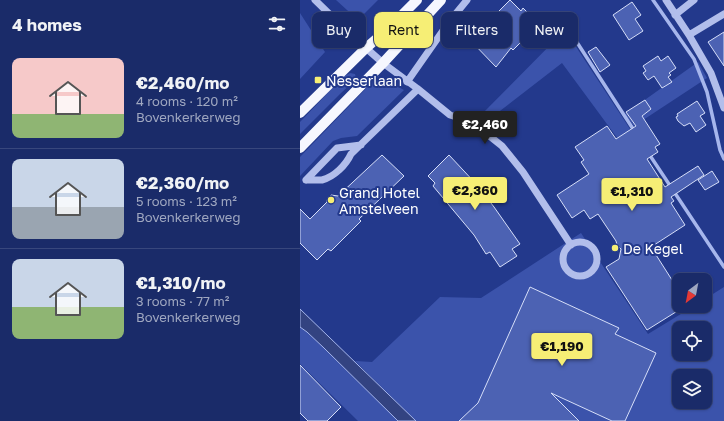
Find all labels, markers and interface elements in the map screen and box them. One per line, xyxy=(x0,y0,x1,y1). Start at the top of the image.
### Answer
chip: Buy xyxy=(312,12,366,48)
chip: Rent xyxy=(374,12,433,48)
chip: Filters xyxy=(441,12,512,48)
chip: New xyxy=(520,12,578,48)
icon: filters xyxy=(266,13,288,35)
text: 4 homes xyxy=(12,14,82,35)
text: €2,460/mo xyxy=(136,72,230,93)
place label: Nesserlaan xyxy=(326,72,402,89)
icon: home xyxy=(44,74,92,122)
marker: Nesserlaan xyxy=(313,75,323,85)
text: 4 rooms · 120 m² xyxy=(136,93,238,109)
text: Bovenkerkerweg xyxy=(136,109,240,125)
pin: €2,460 xyxy=(452,111,518,145)
text: €2,460 xyxy=(462,116,508,132)
text: €2,360/mo xyxy=(136,172,229,193)
icon: home xyxy=(44,175,92,223)
pin: €2,360 xyxy=(442,177,508,211)
pin: €1,310 xyxy=(599,178,665,212)
text: €2,360 xyxy=(452,182,498,198)
text: €1,310 xyxy=(610,183,654,199)
place label: Grand Hotel Amstelveen xyxy=(339,184,420,217)
text: 5 rooms · 123 m² xyxy=(136,193,237,209)
marker: Grand Hotel Amstelveen xyxy=(326,195,336,205)
text: Bovenkerkerweg xyxy=(136,209,240,225)
place label: De Kegel xyxy=(623,240,683,257)
marker: De Kegel xyxy=(610,243,620,253)
text: €1,310/mo xyxy=(136,272,226,293)
north arrow xyxy=(672,273,712,313)
map controls xyxy=(672,273,712,409)
icon: home xyxy=(44,275,92,323)
text: 3 rooms · 77 m² xyxy=(136,293,229,309)
text: Bovenkerkerweg xyxy=(136,309,240,325)
button: locate xyxy=(672,321,712,361)
pin: €1,190 xyxy=(529,333,595,367)
text: €1,190 xyxy=(540,338,584,354)
button: layers xyxy=(672,369,712,409)

